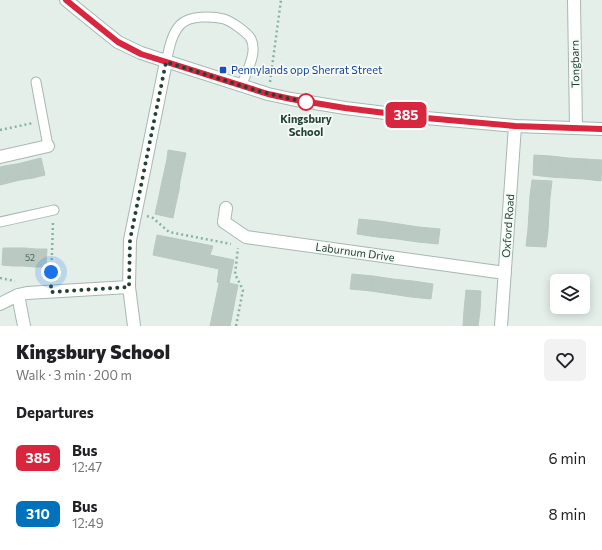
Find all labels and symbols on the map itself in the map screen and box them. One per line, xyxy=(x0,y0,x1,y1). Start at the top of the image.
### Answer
street label: Tongbarn xyxy=(568,40,581,88)
place label: Pennylands opp Sherrat Street xyxy=(231,63,383,76)
marker: Pennylands opp Sherrat Street xyxy=(218,65,228,75)
marker: Kingsbury School xyxy=(297,93,315,111)
line badge: 385 xyxy=(383,102,429,128)
place label: Kingsbury School xyxy=(280,112,332,138)
street label: Oxford Road xyxy=(499,194,516,258)
street label: Laburnum Drive xyxy=(315,240,396,264)
house number: 52 xyxy=(25,252,35,263)
your location xyxy=(41,262,61,282)

